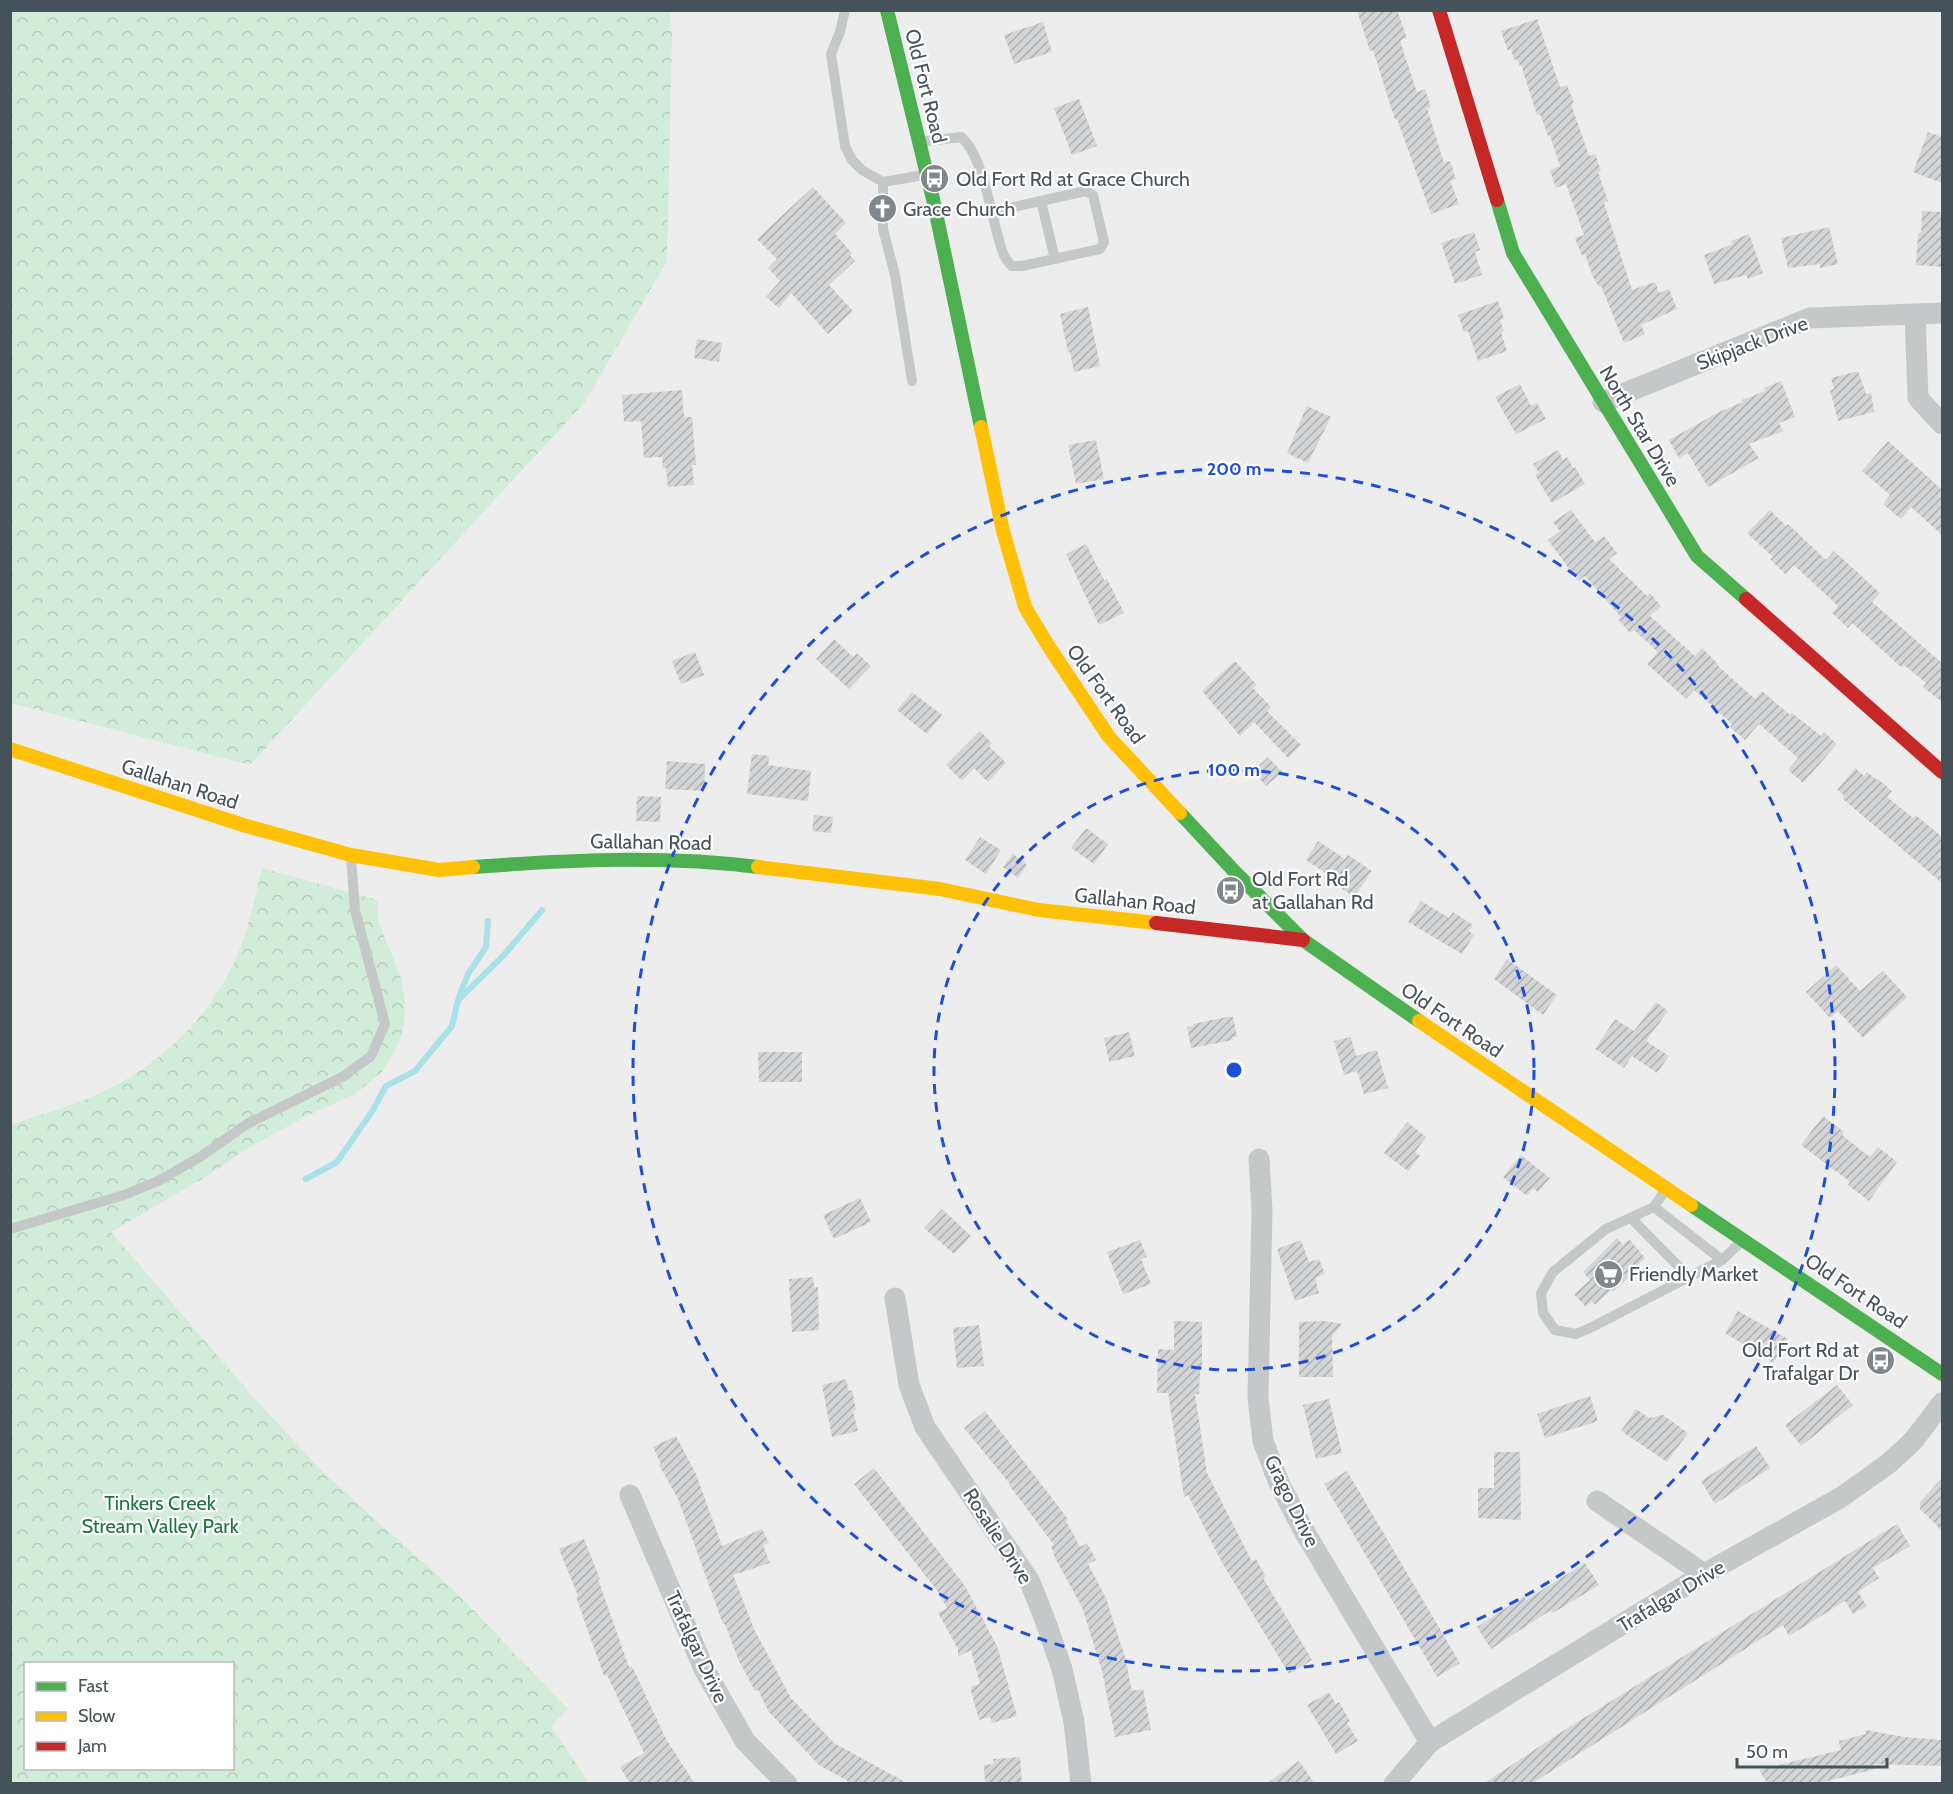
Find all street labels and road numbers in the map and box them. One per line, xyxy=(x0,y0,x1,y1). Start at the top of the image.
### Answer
street label: Old Fort Road xyxy=(900,26,952,146)
street label: Skipjack Drive xyxy=(1693,311,1811,375)
street label: North Star Drive xyxy=(1595,361,1685,491)
street label: Old Fort Road xyxy=(1062,640,1150,748)
street label: Gallahan Road xyxy=(118,754,242,814)
street label: Gallahan Road xyxy=(590,829,712,855)
street label: Gallahan Road xyxy=(1073,883,1197,919)
street label: Old Fort Road xyxy=(1397,977,1507,1063)
street label: Old Fort Road xyxy=(1801,1248,1911,1334)
street label: Grago Drive xyxy=(1259,1451,1325,1551)
street label: Rosalie Drive xyxy=(958,1484,1038,1588)
street label: Trafalgar Drive xyxy=(1613,1555,1729,1637)
street label: Trafalgar Drive xyxy=(661,1587,733,1707)

